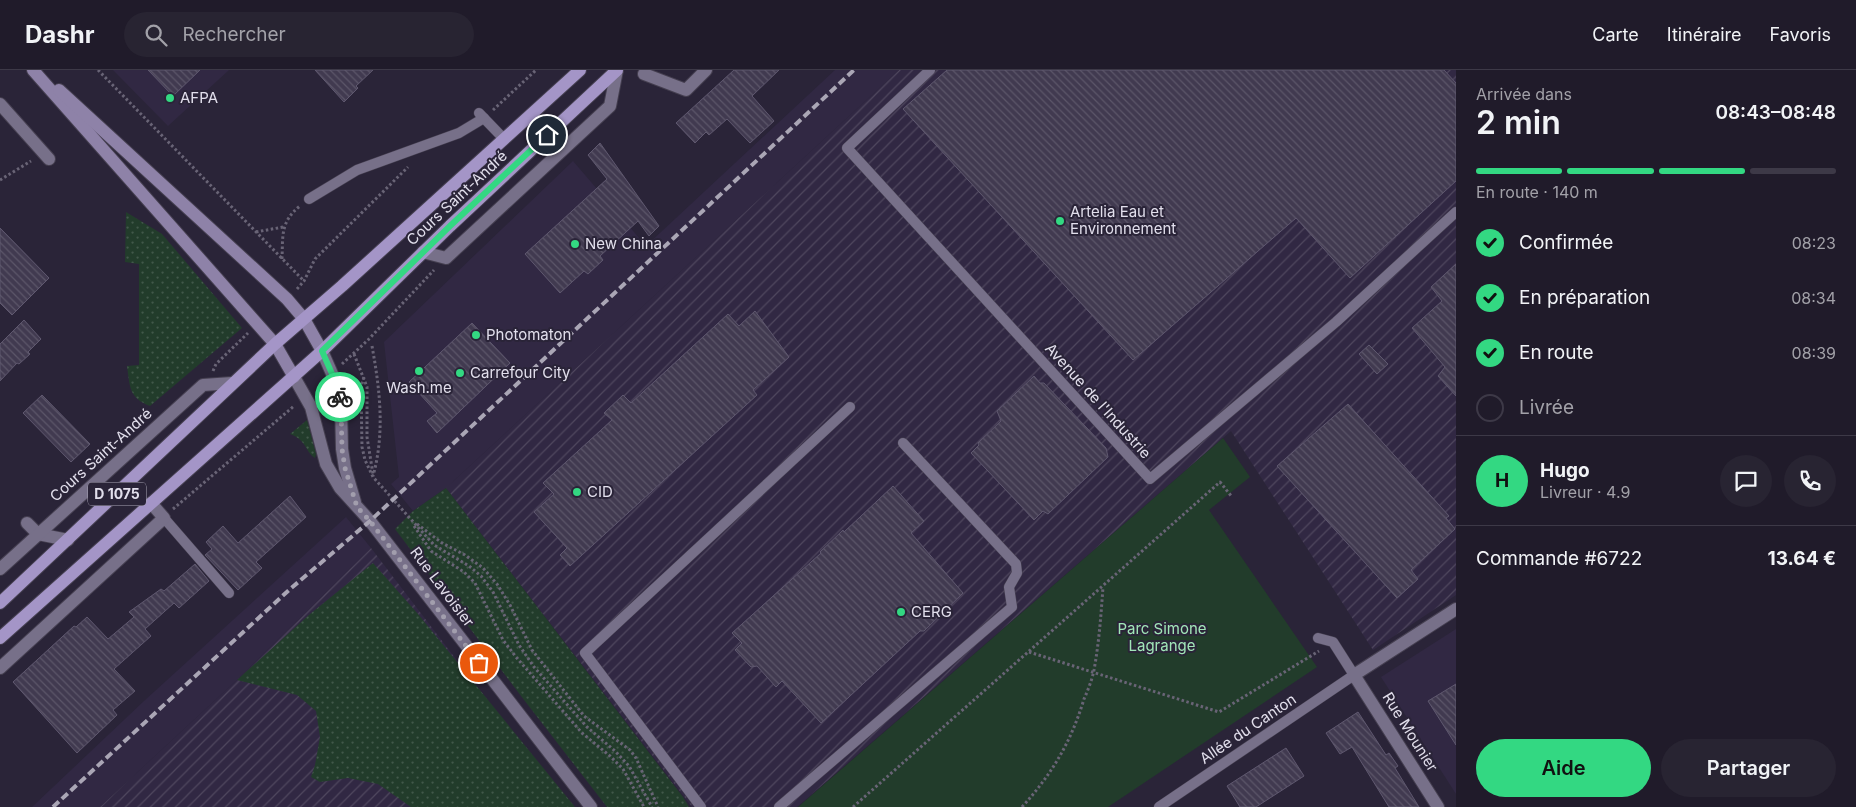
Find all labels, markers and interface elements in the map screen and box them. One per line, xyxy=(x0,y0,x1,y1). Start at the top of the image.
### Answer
search box xyxy=(124,12,474,57)
text: Dashr xyxy=(25,20,94,49)
icon: search xyxy=(142,21,170,49)
text: Rechercher xyxy=(182,23,286,46)
text: Carte xyxy=(1592,24,1639,45)
text: Itinéraire xyxy=(1667,24,1741,45)
text: Favoris xyxy=(1769,24,1831,45)
text: Arrivée dans xyxy=(1476,84,1572,104)
place label: AFPA xyxy=(180,88,218,107)
marker: AFPA xyxy=(164,92,176,104)
text: 08:43–08:48 xyxy=(1715,101,1836,124)
text: 2 min xyxy=(1476,103,1561,142)
pin xyxy=(526,114,568,156)
icon: home xyxy=(533,121,561,149)
street label: Cours Saint-André xyxy=(402,146,511,249)
text: En route · 140 m xyxy=(1476,182,1598,202)
place label: Artelia Eau et Environnement xyxy=(1070,202,1176,238)
marker: Artelia Eau et Environnement xyxy=(1054,215,1066,227)
icon: check xyxy=(1476,229,1504,257)
text: Confirmée xyxy=(1519,231,1613,254)
text: 08:23 xyxy=(1792,233,1836,253)
place label: New China xyxy=(585,234,662,253)
marker: New China xyxy=(569,238,581,250)
icon: check xyxy=(1476,284,1504,312)
text: En préparation xyxy=(1519,286,1650,309)
text: 08:34 xyxy=(1791,288,1836,308)
place label: Photomaton xyxy=(486,325,571,344)
marker: Photomaton xyxy=(470,329,482,341)
street label: Avenue de l'Industrie xyxy=(1041,339,1155,462)
icon: check xyxy=(1476,339,1504,367)
text: En route xyxy=(1519,341,1594,364)
text: 08:39 xyxy=(1792,343,1836,363)
place label: Carrefour City xyxy=(470,363,571,382)
marker: Wash.me xyxy=(413,365,425,377)
marker: Carrefour City xyxy=(454,367,466,379)
courier xyxy=(315,372,365,422)
place label: Wash.me xyxy=(386,378,452,397)
icon: bike xyxy=(326,383,354,411)
text: Livrée xyxy=(1519,396,1574,419)
street label: Cours Saint-André xyxy=(46,404,156,505)
button: chat xyxy=(1720,455,1772,507)
button: phone xyxy=(1784,455,1836,507)
text: Hugo xyxy=(1540,459,1590,482)
text: H xyxy=(1495,469,1509,492)
road number: D 1075 xyxy=(88,482,146,506)
place label: CID xyxy=(587,482,613,501)
text: Livreur · 4.9 xyxy=(1540,482,1630,502)
marker: CID xyxy=(571,486,583,498)
street label: Rue Lavoisier xyxy=(406,543,479,631)
text: Commande #6722 xyxy=(1476,547,1642,570)
text: 13.64 € xyxy=(1767,547,1836,570)
place label: CERG xyxy=(911,602,952,621)
marker: CERG xyxy=(895,606,907,618)
park label: Parc Simone Lagrange xyxy=(1117,619,1207,655)
pin xyxy=(458,642,500,684)
icon: bag xyxy=(465,649,493,677)
street label: Allée du Canton xyxy=(1196,689,1300,768)
street label: Rue Mounier xyxy=(1379,689,1442,775)
button: Aide xyxy=(1476,739,1651,797)
button: Partager xyxy=(1661,739,1836,797)

